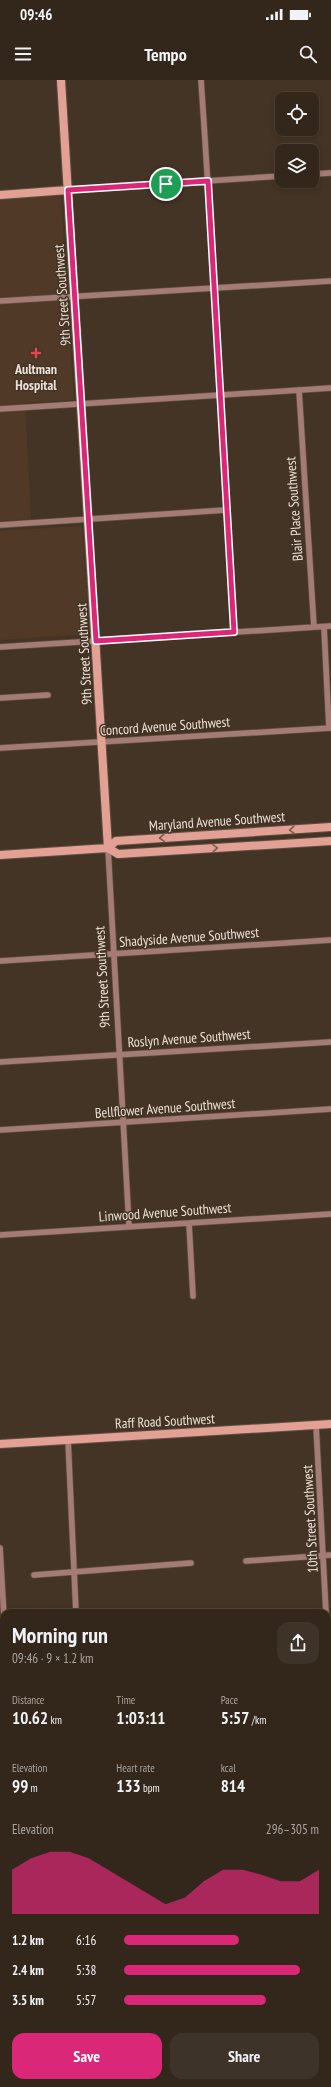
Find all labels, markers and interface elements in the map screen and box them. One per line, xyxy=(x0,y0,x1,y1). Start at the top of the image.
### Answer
text: 09:46 xyxy=(20,5,52,24)
icon: menu xyxy=(12,43,34,65)
text: Tempo xyxy=(144,43,187,66)
icon: search xyxy=(297,43,319,65)
map controls xyxy=(275,92,319,188)
button: locate xyxy=(275,92,319,136)
button: layers xyxy=(275,144,319,188)
pin xyxy=(149,167,183,201)
icon: arrive xyxy=(155,173,177,195)
street label: 9th Street Southwest xyxy=(49,243,75,346)
marker: Aultman Hospital xyxy=(30,347,42,359)
place label: Aultman Hospital xyxy=(14,360,57,394)
street label: Blair Place Southwest xyxy=(281,456,307,562)
street label: 9th Street Southwest xyxy=(72,603,96,705)
street label: Concord Avenue Southwest xyxy=(99,712,231,740)
street label: Maryland Avenue Southwest xyxy=(148,807,286,835)
one-way arrow xyxy=(289,825,295,834)
one-way arrow xyxy=(159,833,165,842)
one-way arrow xyxy=(212,843,218,852)
street label: Shadyside Avenue Southwest xyxy=(118,923,260,951)
street label: 9th Street Southwest xyxy=(90,926,114,1028)
street label: Roslyn Avenue Southwest xyxy=(127,1025,251,1051)
street label: Bellflower Avenue Southwest xyxy=(94,1094,236,1122)
street label: Linwood Avenue Southwest xyxy=(98,1198,232,1226)
street label: Raff Road Southwest xyxy=(115,1409,216,1433)
street label: 10th Street Southwest xyxy=(298,1464,322,1573)
text: Morning run xyxy=(12,1621,108,1649)
button: share xyxy=(277,1622,319,1664)
text: 09:46 · 9 × 1.2 km xyxy=(12,1650,93,1667)
text: Distance xyxy=(12,1693,44,1707)
text: Time xyxy=(116,1693,135,1707)
text: Pace xyxy=(221,1693,238,1707)
text: 10.62 xyxy=(12,1707,48,1729)
text: 1:03:11 xyxy=(116,1707,166,1729)
text: 5:57 xyxy=(221,1707,249,1729)
text: km xyxy=(48,1713,62,1727)
text: /km xyxy=(249,1713,266,1727)
text: Elevation xyxy=(12,1761,47,1775)
text: Heart rate xyxy=(116,1761,155,1775)
text: kcal xyxy=(221,1761,236,1775)
text: 99 xyxy=(12,1775,28,1797)
text: 133 xyxy=(116,1775,141,1797)
text: 814 xyxy=(221,1775,245,1797)
text: m xyxy=(28,1781,38,1795)
text: bpm xyxy=(141,1781,160,1795)
text: Elevation xyxy=(12,1821,54,1838)
text: 296–305 m xyxy=(266,1821,319,1838)
text: 1.2 km xyxy=(12,1932,44,1949)
text: 6:16 xyxy=(76,1932,96,1949)
text: 2.4 km xyxy=(12,1962,44,1979)
text: 5:38 xyxy=(76,1962,96,1979)
text: 3.5 km xyxy=(12,1992,44,2009)
text: 5:57 xyxy=(76,1992,96,2009)
button: Save xyxy=(12,2033,162,2079)
button: Share xyxy=(170,2033,319,2079)

